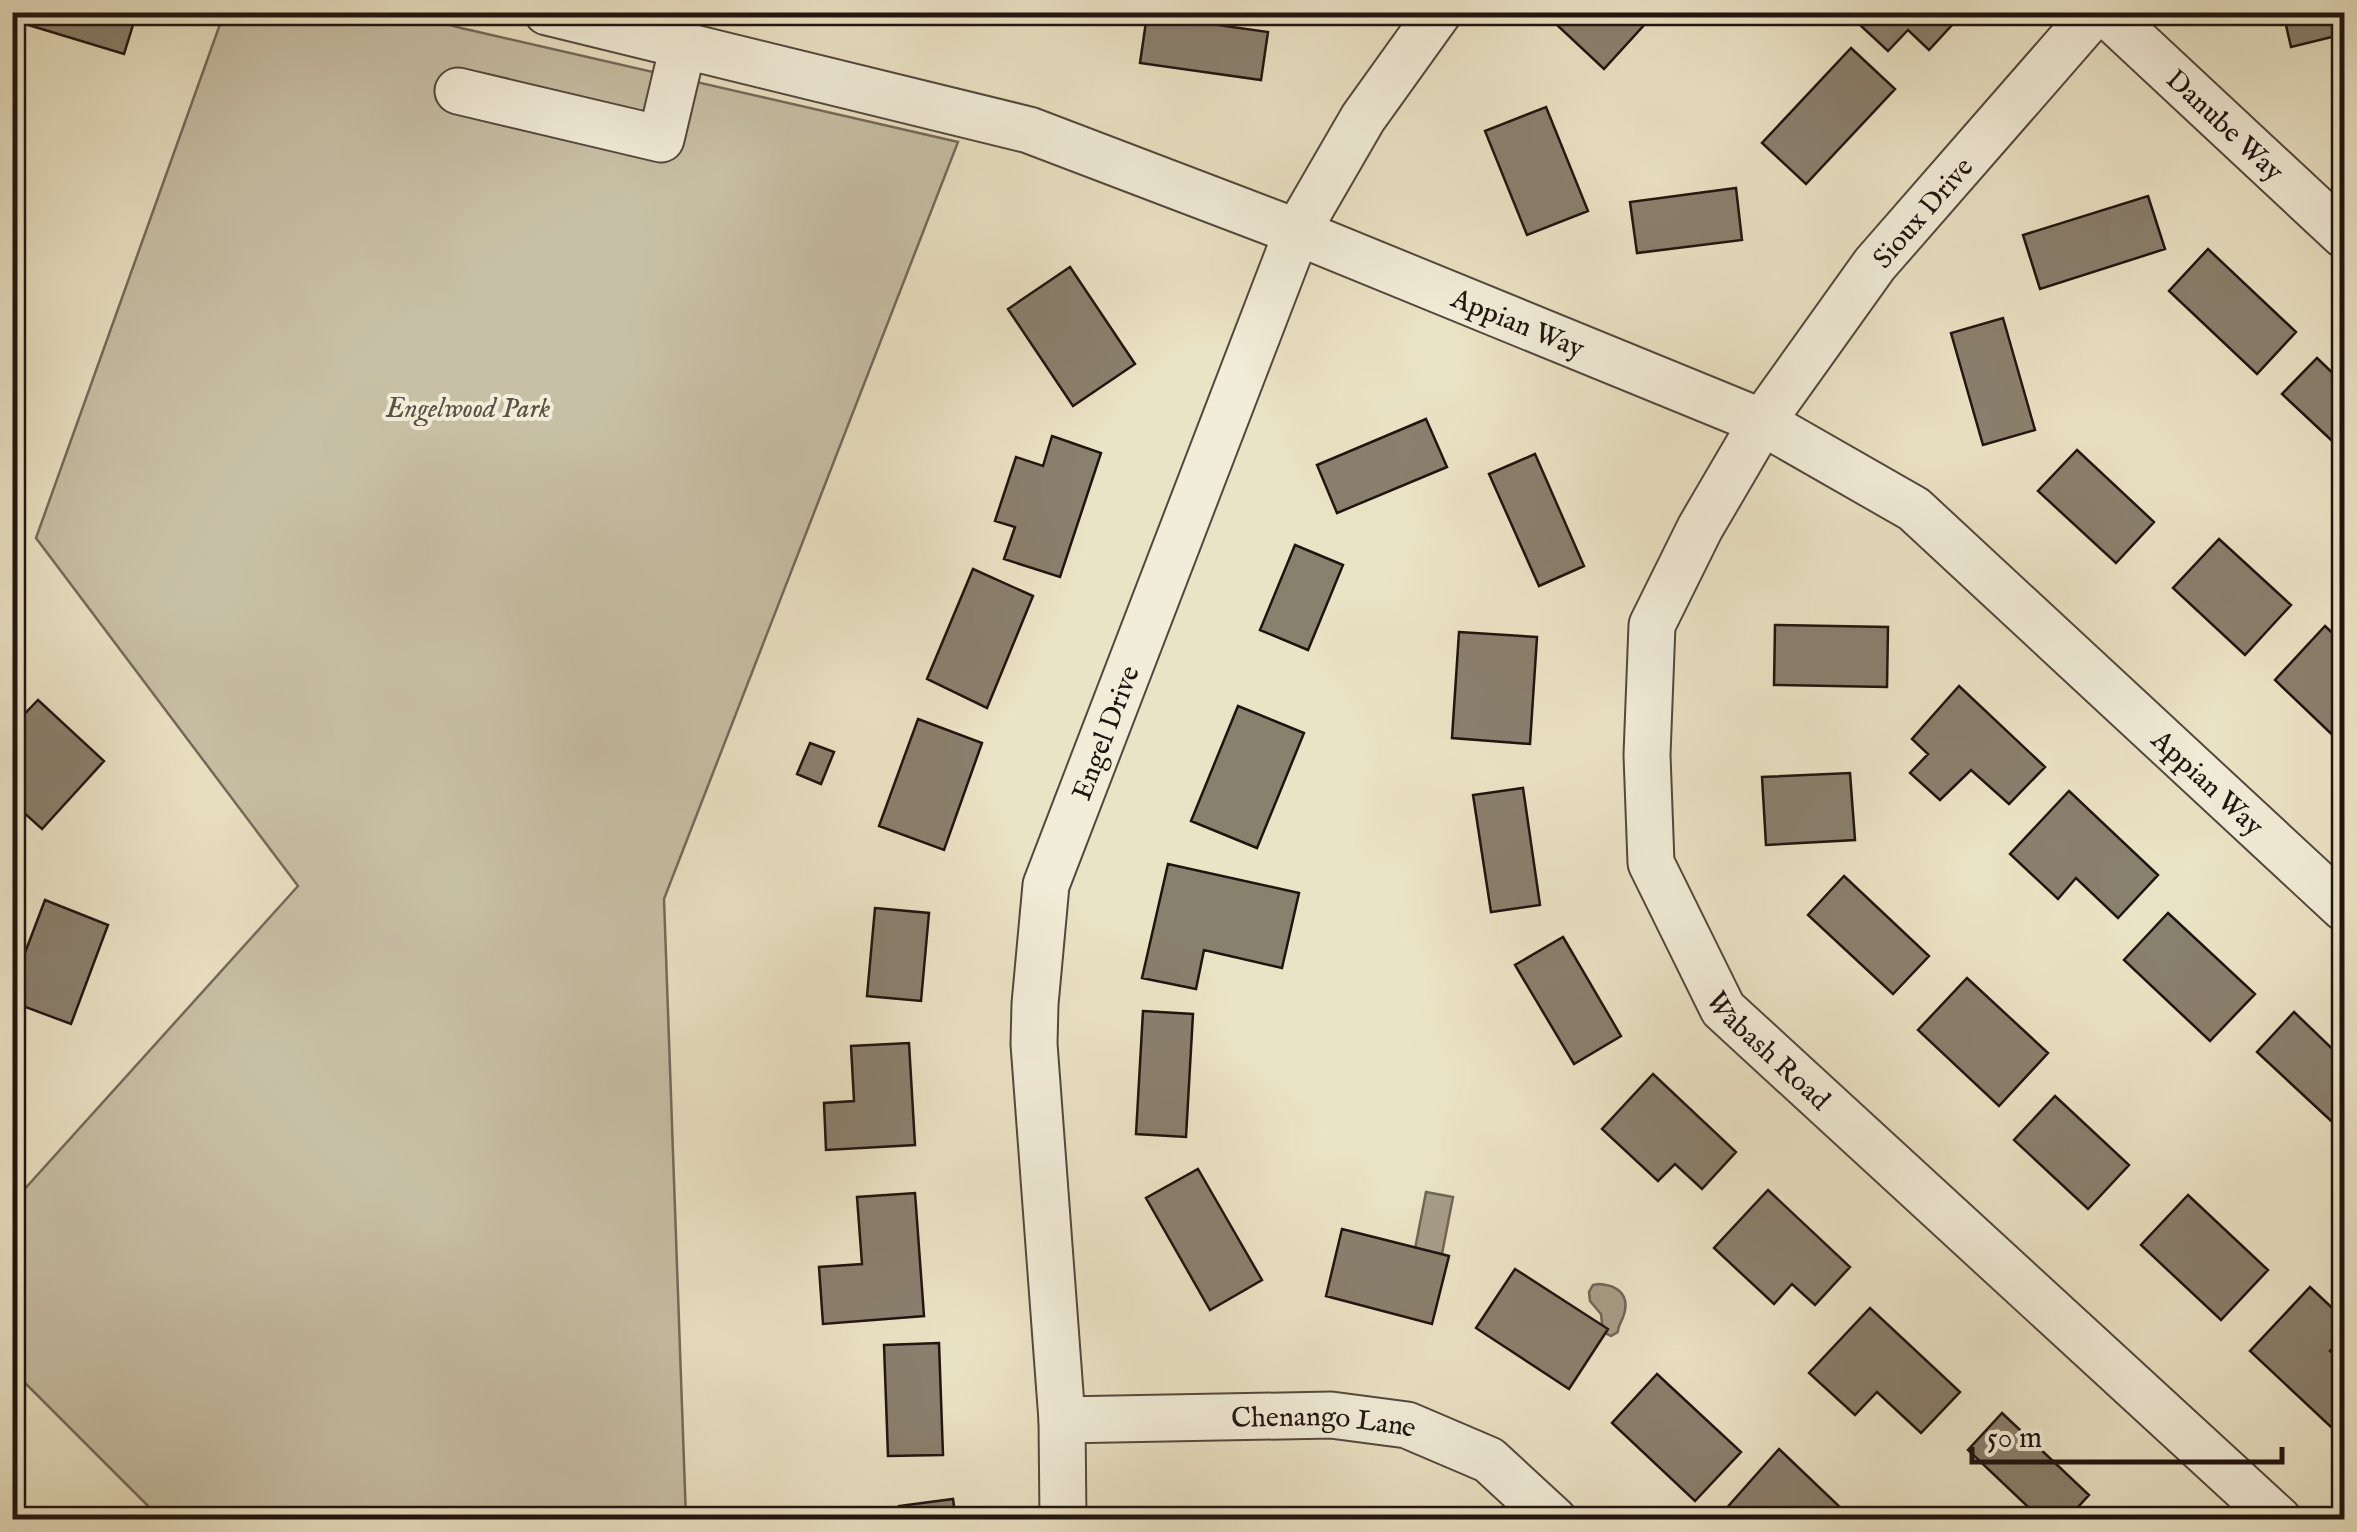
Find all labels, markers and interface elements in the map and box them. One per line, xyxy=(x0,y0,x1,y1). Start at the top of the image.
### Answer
street label: Danube Way xyxy=(2158,63,2290,190)
street label: Sioux Drive xyxy=(1866,151,1982,277)
street label: Appian Way xyxy=(1445,282,1589,368)
park label: Engelwood Park xyxy=(385,392,550,427)
street label: Engel Drive xyxy=(1065,661,1149,806)
street label: Appian Way xyxy=(2143,723,2270,845)
street label: Wabash Road xyxy=(1697,986,1837,1119)
street label: Chenango Lane xyxy=(1231,1400,1421,1447)
scale bar xyxy=(1972,1402,2282,1464)
text: 50 m xyxy=(1987,1420,2042,1458)

